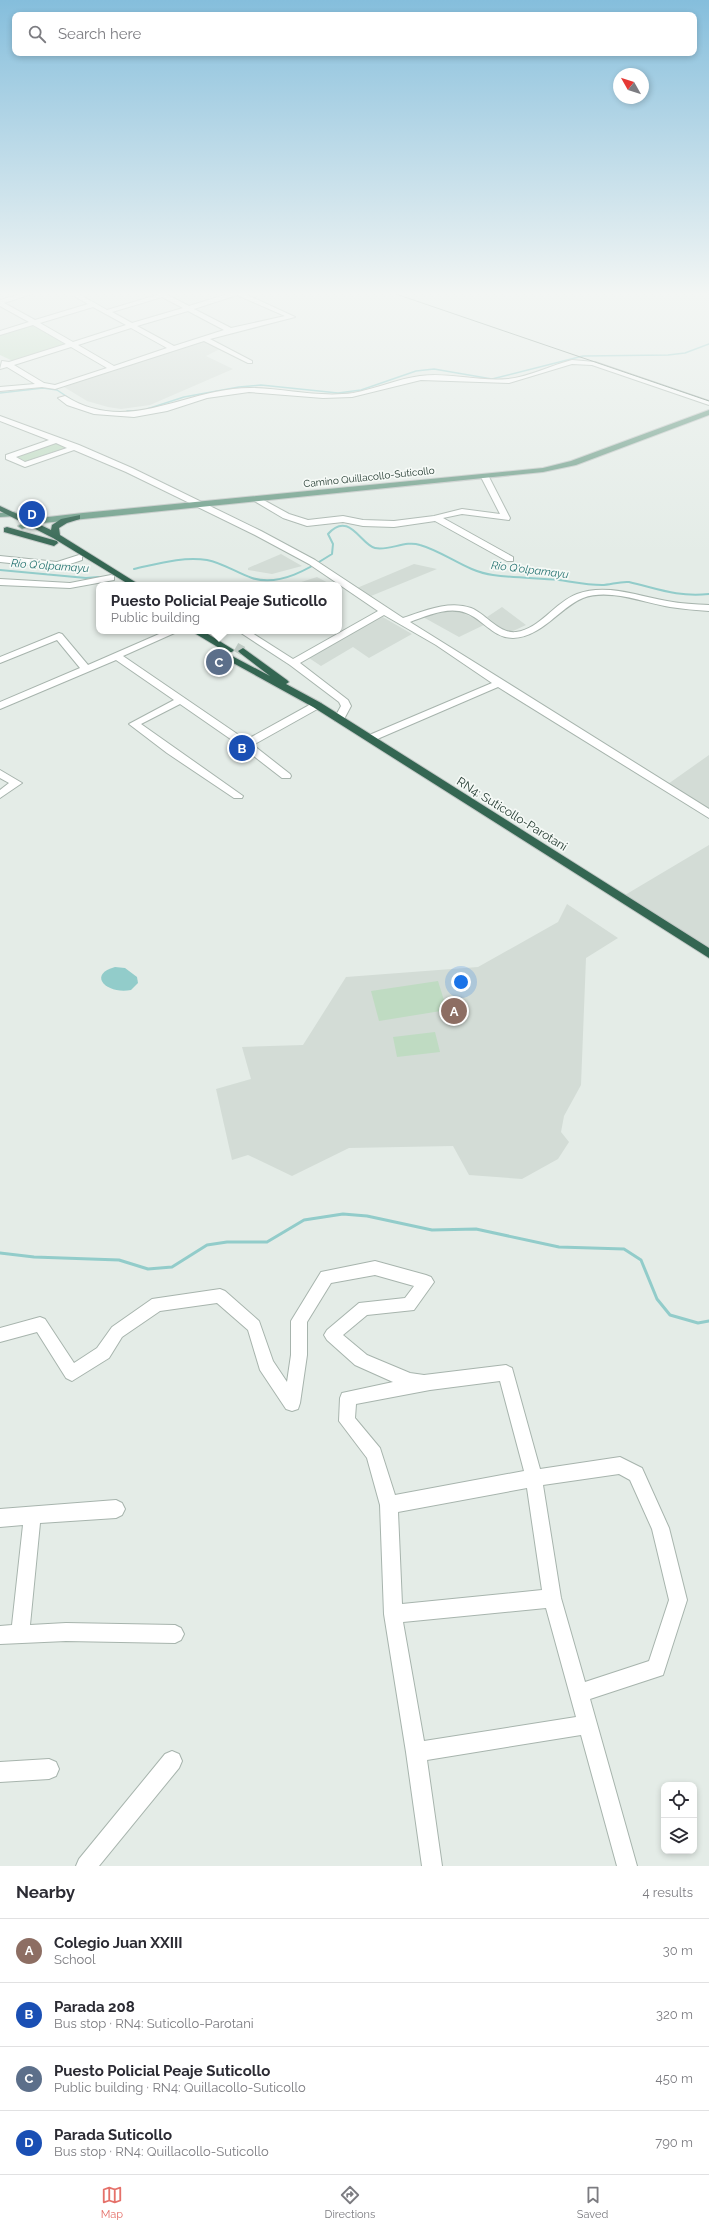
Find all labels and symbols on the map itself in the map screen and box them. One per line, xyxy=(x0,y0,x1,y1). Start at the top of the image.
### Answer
north arrow xyxy=(613,68,649,104)
street label: Camino Quillacollo-Suticollo xyxy=(303,465,435,489)
pin: D xyxy=(19,499,45,529)
water label: Río Q'olpamayu xyxy=(11,557,89,575)
water label: Río Q'olpamayu xyxy=(490,559,570,581)
pin: C xyxy=(206,647,232,677)
pin: B xyxy=(229,733,255,763)
street label: RN4: Suticollo-Parotani xyxy=(454,774,570,854)
your location xyxy=(451,972,471,992)
pin: A xyxy=(441,996,467,1026)

